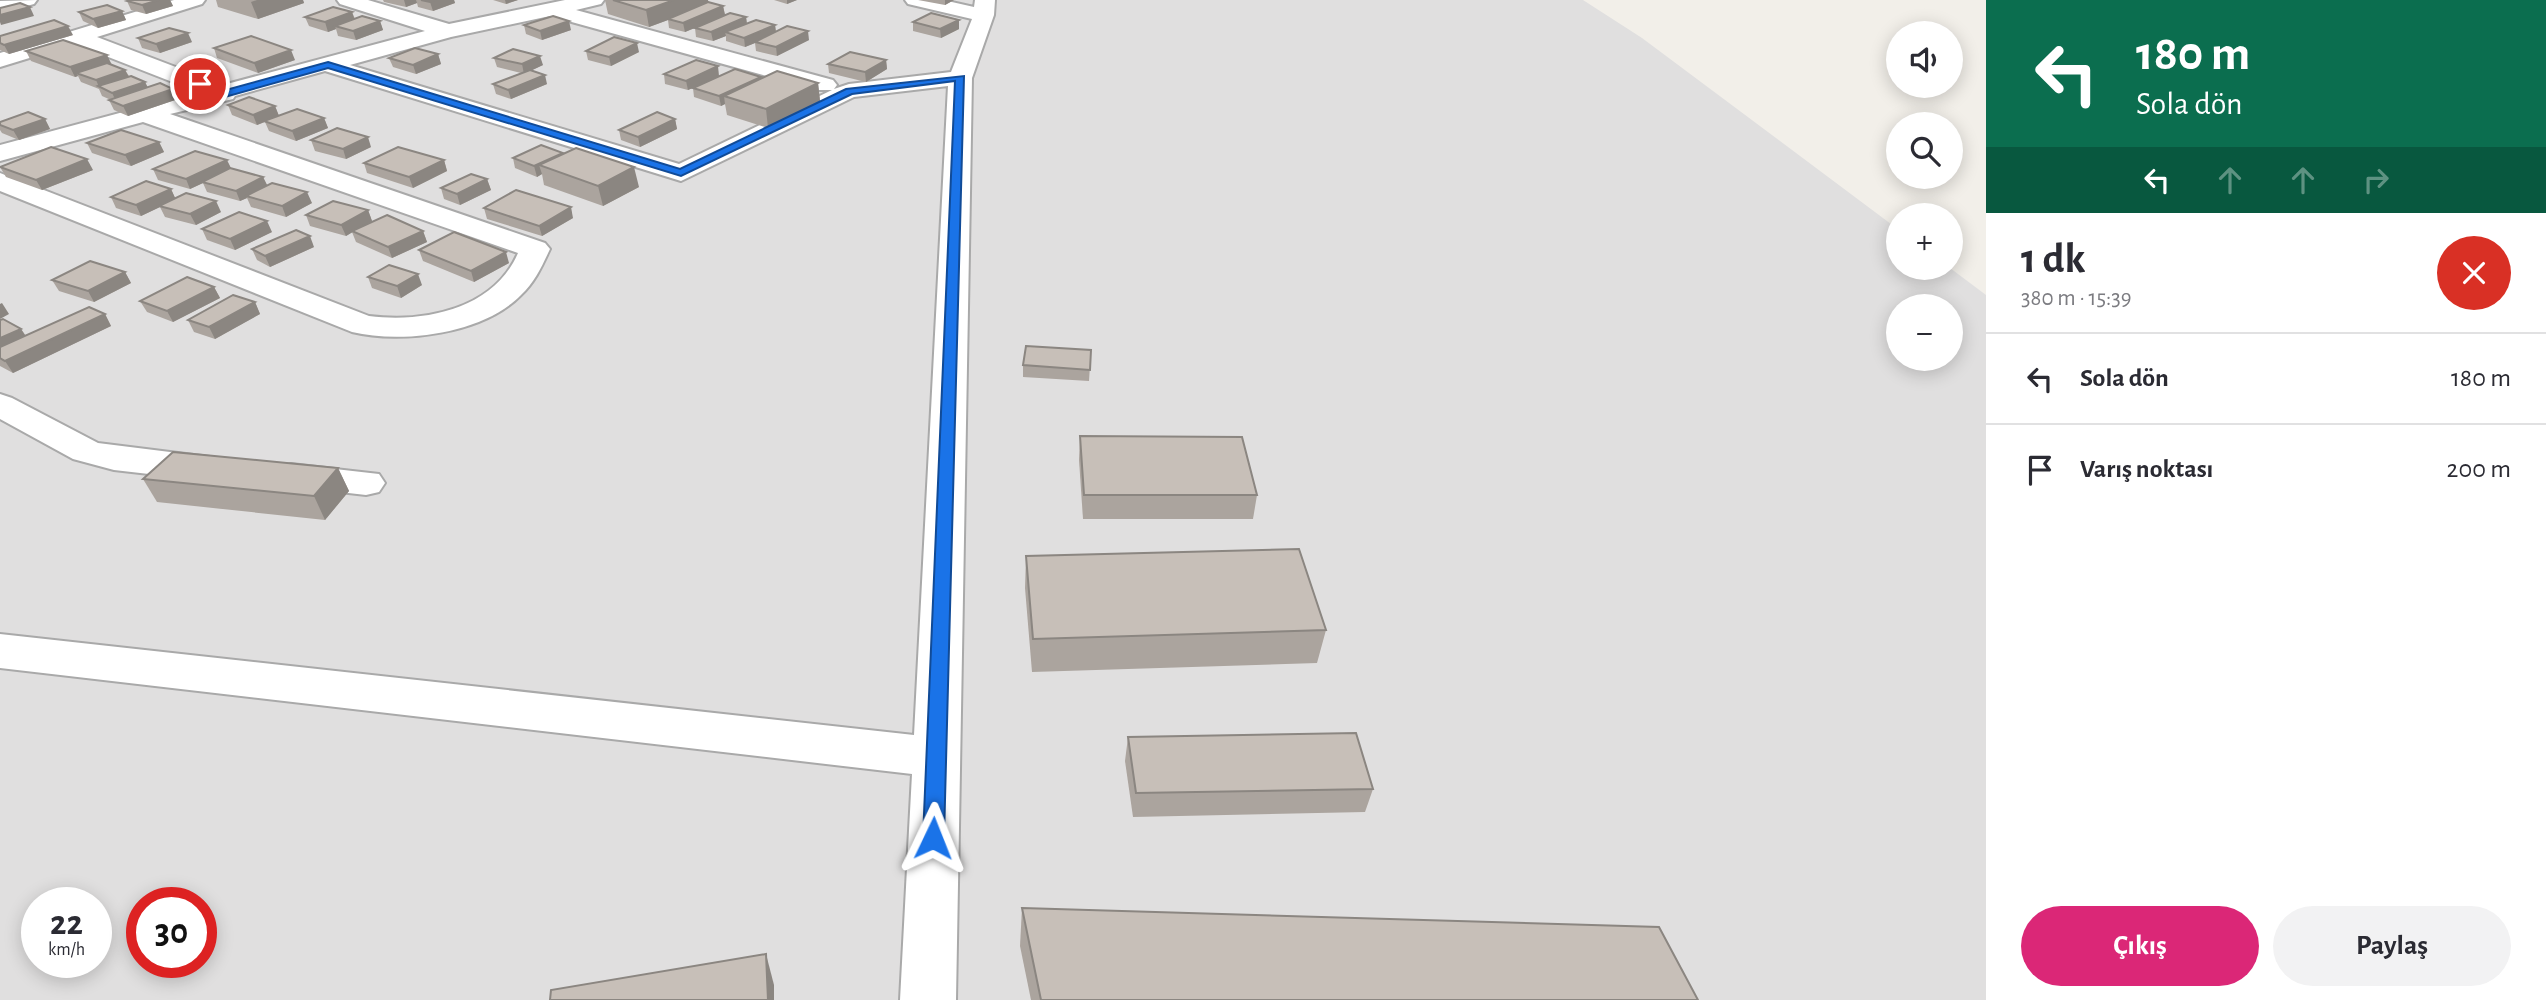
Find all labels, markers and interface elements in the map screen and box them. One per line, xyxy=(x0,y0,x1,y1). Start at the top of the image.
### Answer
map controls xyxy=(1886,21,1963,371)
button: sound xyxy=(1886,21,1963,98)
icon: left xyxy=(2021,28,2112,119)
text: 180 m xyxy=(2136,30,2250,79)
pin xyxy=(170,54,230,114)
icon: arrive xyxy=(181,65,219,103)
text: Sola dön xyxy=(2136,88,2243,120)
button: search xyxy=(1886,112,1963,189)
icon: left xyxy=(2138,161,2176,199)
icon: ahead xyxy=(2211,161,2249,199)
icon: ahead xyxy=(2284,161,2322,199)
icon: right xyxy=(2357,161,2395,199)
button: + xyxy=(1886,203,1963,280)
button: close xyxy=(2437,236,2511,310)
text: 1 dk xyxy=(2021,238,2085,280)
text: 380 m · 15:39 xyxy=(2021,287,2132,310)
button: − xyxy=(1886,294,1963,371)
icon: left xyxy=(2021,360,2059,398)
text: Sola dön xyxy=(2080,365,2169,391)
text: 180 m xyxy=(2451,365,2511,391)
icon: arrive xyxy=(2021,451,2059,489)
text: Varış noktası xyxy=(2080,456,2213,482)
text: 200 m xyxy=(2447,456,2511,482)
position arrow xyxy=(896,801,970,875)
speed limit sign: 30 xyxy=(126,887,217,978)
text: 22 xyxy=(50,906,83,941)
button: Çıkış xyxy=(2021,906,2259,986)
button: Paylaş xyxy=(2273,906,2511,986)
text: km/h xyxy=(48,941,85,959)

